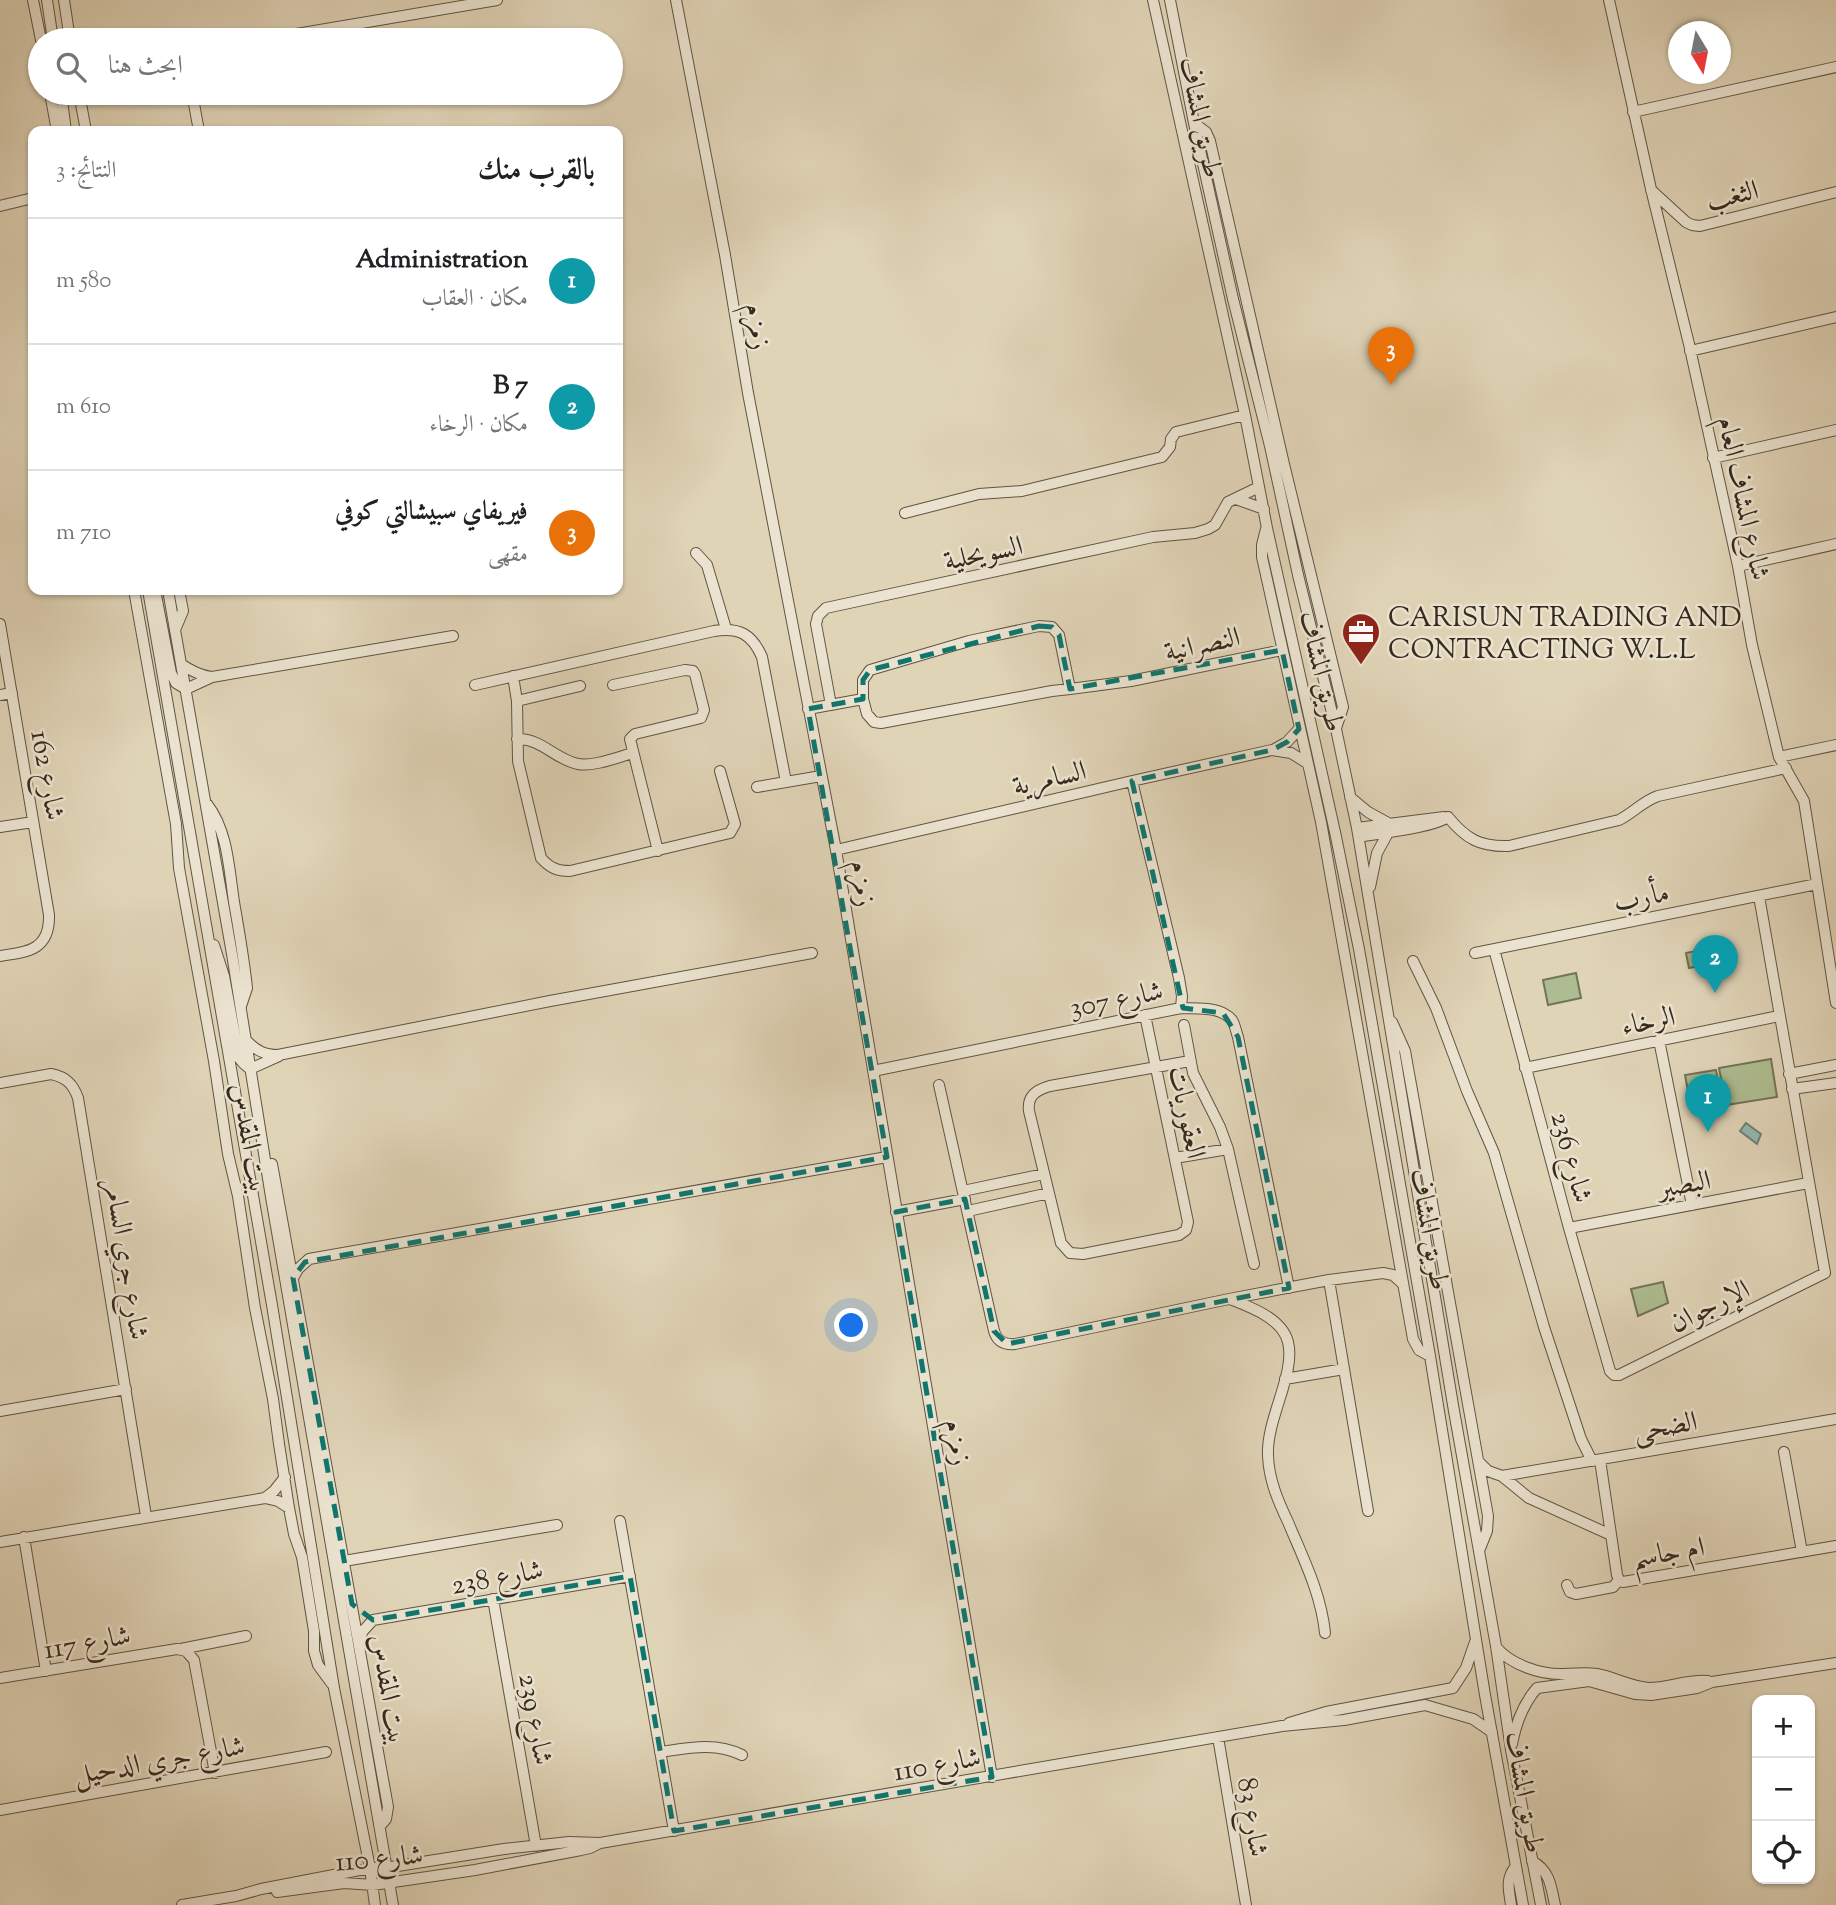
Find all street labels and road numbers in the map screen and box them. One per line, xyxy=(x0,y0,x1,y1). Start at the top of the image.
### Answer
street label: طريق المشاف xyxy=(1167,53,1231,182)
street label: الثغب xyxy=(1702,171,1763,222)
street label: زمزم xyxy=(731,300,779,353)
street label: شارع المشاف العام xyxy=(1703,413,1779,585)
street label: السويحلية xyxy=(940,527,1027,583)
street label: طريق المشاف xyxy=(1287,607,1353,736)
street label: النصرانية xyxy=(1161,618,1244,673)
street label: شارع 162 xyxy=(17,727,74,824)
street label: السامرية xyxy=(1009,752,1091,808)
street label: زمزم xyxy=(836,857,884,910)
street label: مأرب xyxy=(1610,872,1673,924)
street label: شارع 307 xyxy=(1066,972,1167,1031)
street label: الرخاء xyxy=(1618,998,1679,1048)
street label: العقوريات xyxy=(1156,1063,1214,1163)
street label: بيت المقدس xyxy=(219,1080,277,1197)
street label: شارع 236 xyxy=(1538,1108,1601,1208)
street label: البصير xyxy=(1652,1162,1714,1211)
street label: طريق المشاف xyxy=(1398,1165,1458,1294)
street label: شارع جري السامر xyxy=(92,1176,158,1343)
street label: الإرجوان xyxy=(1663,1271,1757,1344)
street label: الضحى xyxy=(1630,1403,1701,1453)
street label: زمزم xyxy=(930,1416,980,1469)
street label: ام جاسم xyxy=(1629,1528,1709,1584)
street label: شارع 238 xyxy=(448,1551,547,1608)
street label: شارع 117 xyxy=(41,1617,134,1672)
street label: بيت المقدس xyxy=(358,1631,416,1748)
street label: شارع 239 xyxy=(505,1671,562,1769)
street label: شارع جري الدحيل xyxy=(71,1727,249,1798)
street label: طريق المشاف xyxy=(1493,1728,1553,1857)
street label: شارع 110 xyxy=(891,1739,985,1794)
street label: شارع 83 xyxy=(1224,1775,1277,1860)
street label: شارع 110 xyxy=(334,1836,425,1885)

